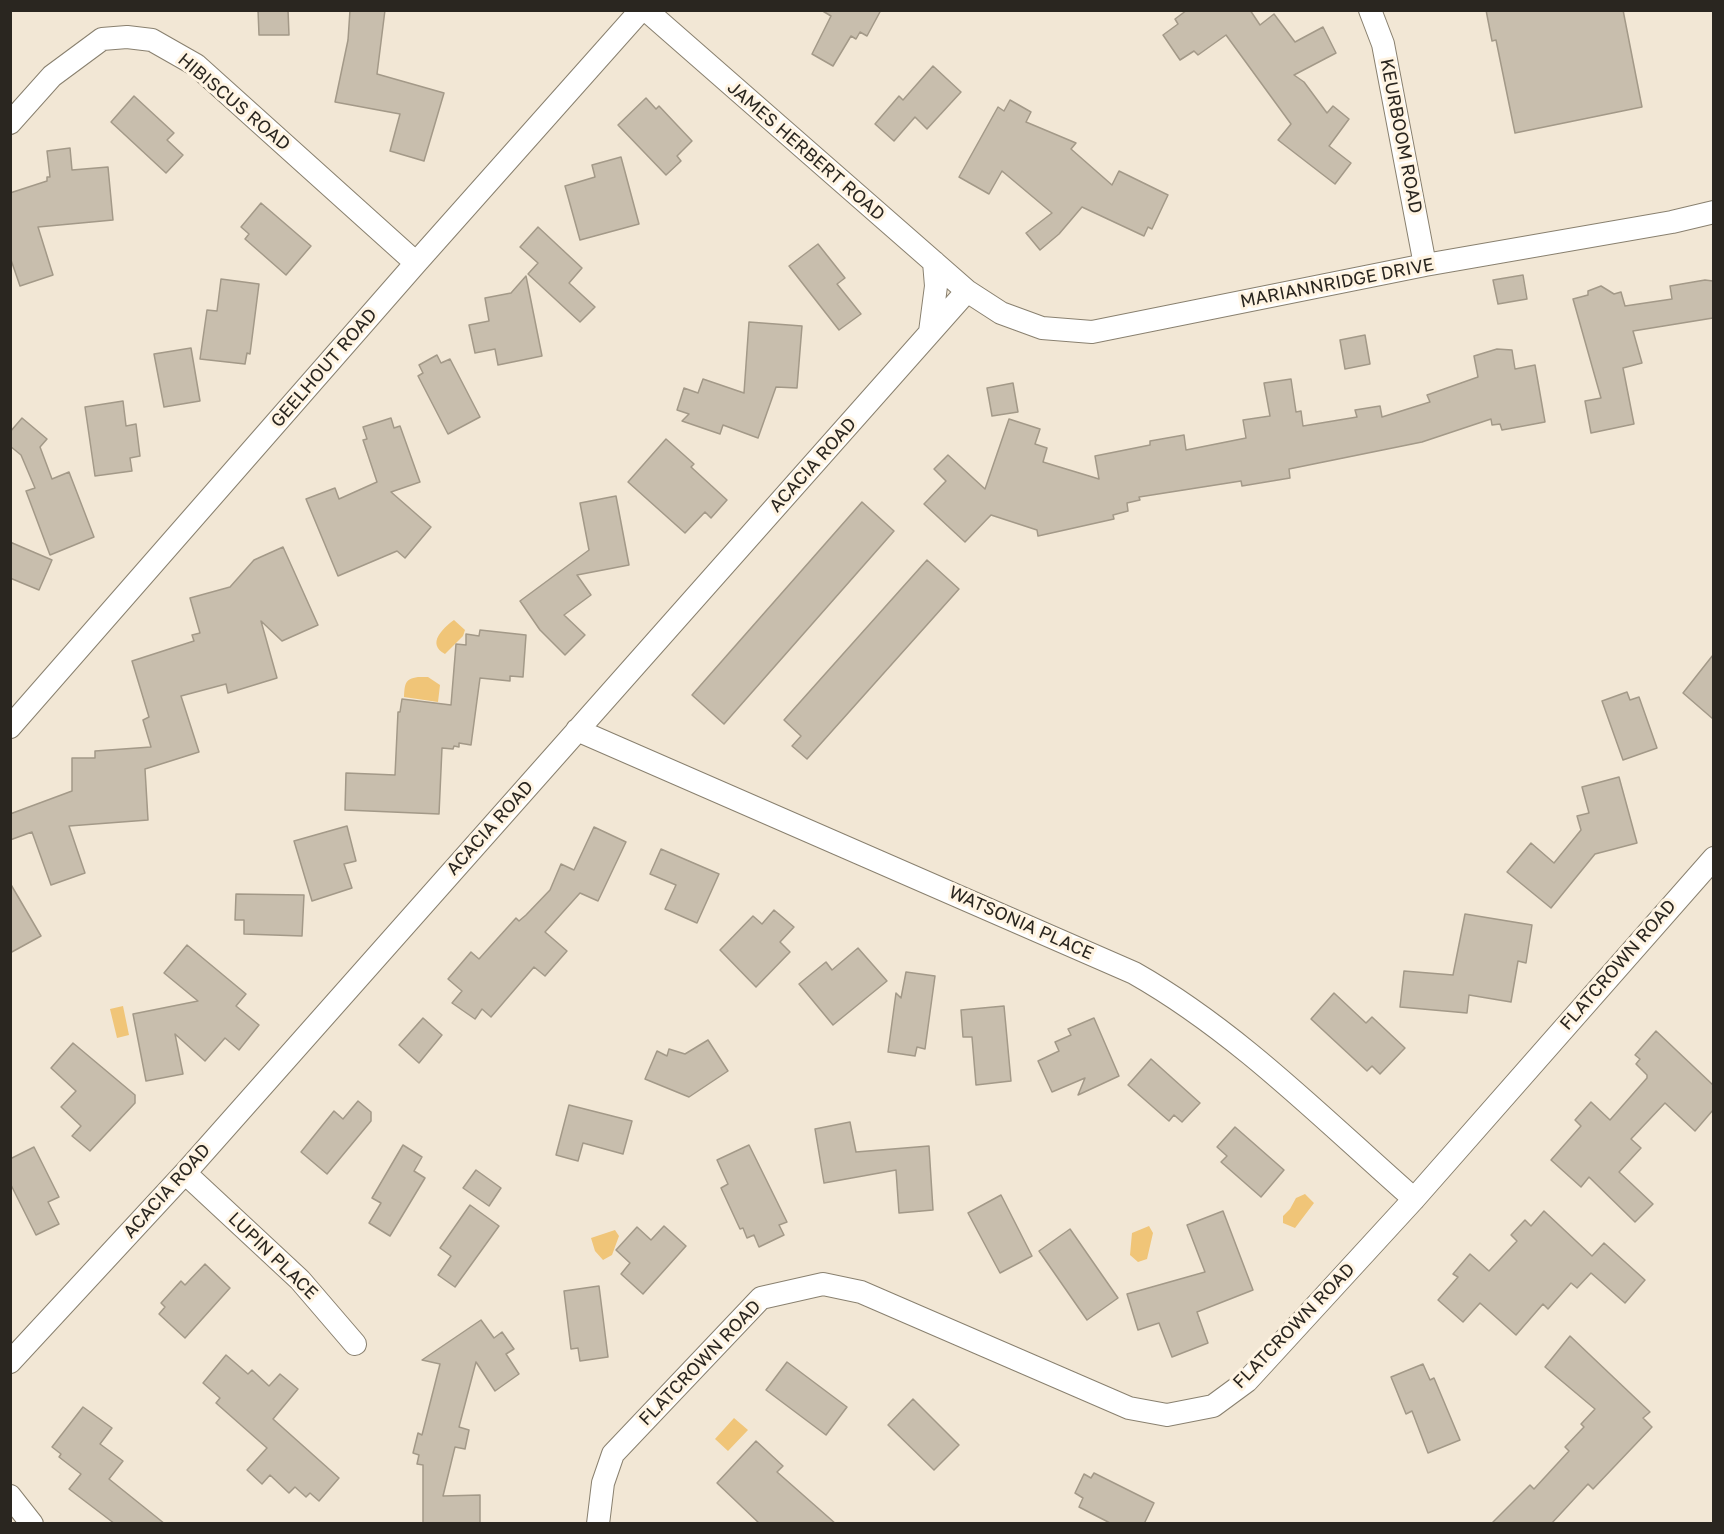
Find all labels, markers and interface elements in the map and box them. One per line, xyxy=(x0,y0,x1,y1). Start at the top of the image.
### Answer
street label: HIBISCUS ROAD xyxy=(174,49,294,155)
street label: KEURBOOM ROAD xyxy=(1375,57,1427,215)
street label: JAMES HERBERT ROAD xyxy=(723,77,889,225)
street label: MARIANNRIDGE DRIVE xyxy=(1238,254,1436,312)
street label: GEELHOUT ROAD xyxy=(266,304,382,432)
street label: ACACIA ROAD xyxy=(765,413,861,517)
street label: ACACIA ROAD xyxy=(442,776,538,880)
street label: WATSONIA PLACE xyxy=(945,881,1097,965)
street label: FLATCROWN ROAD xyxy=(1555,895,1681,1035)
street label: ACACIA ROAD xyxy=(119,1139,215,1243)
street label: LUPIN PLACE xyxy=(224,1208,322,1304)
street label: FLATCROWN ROAD xyxy=(1229,1259,1359,1393)
street label: FLATCROWN ROAD xyxy=(635,1296,765,1430)

